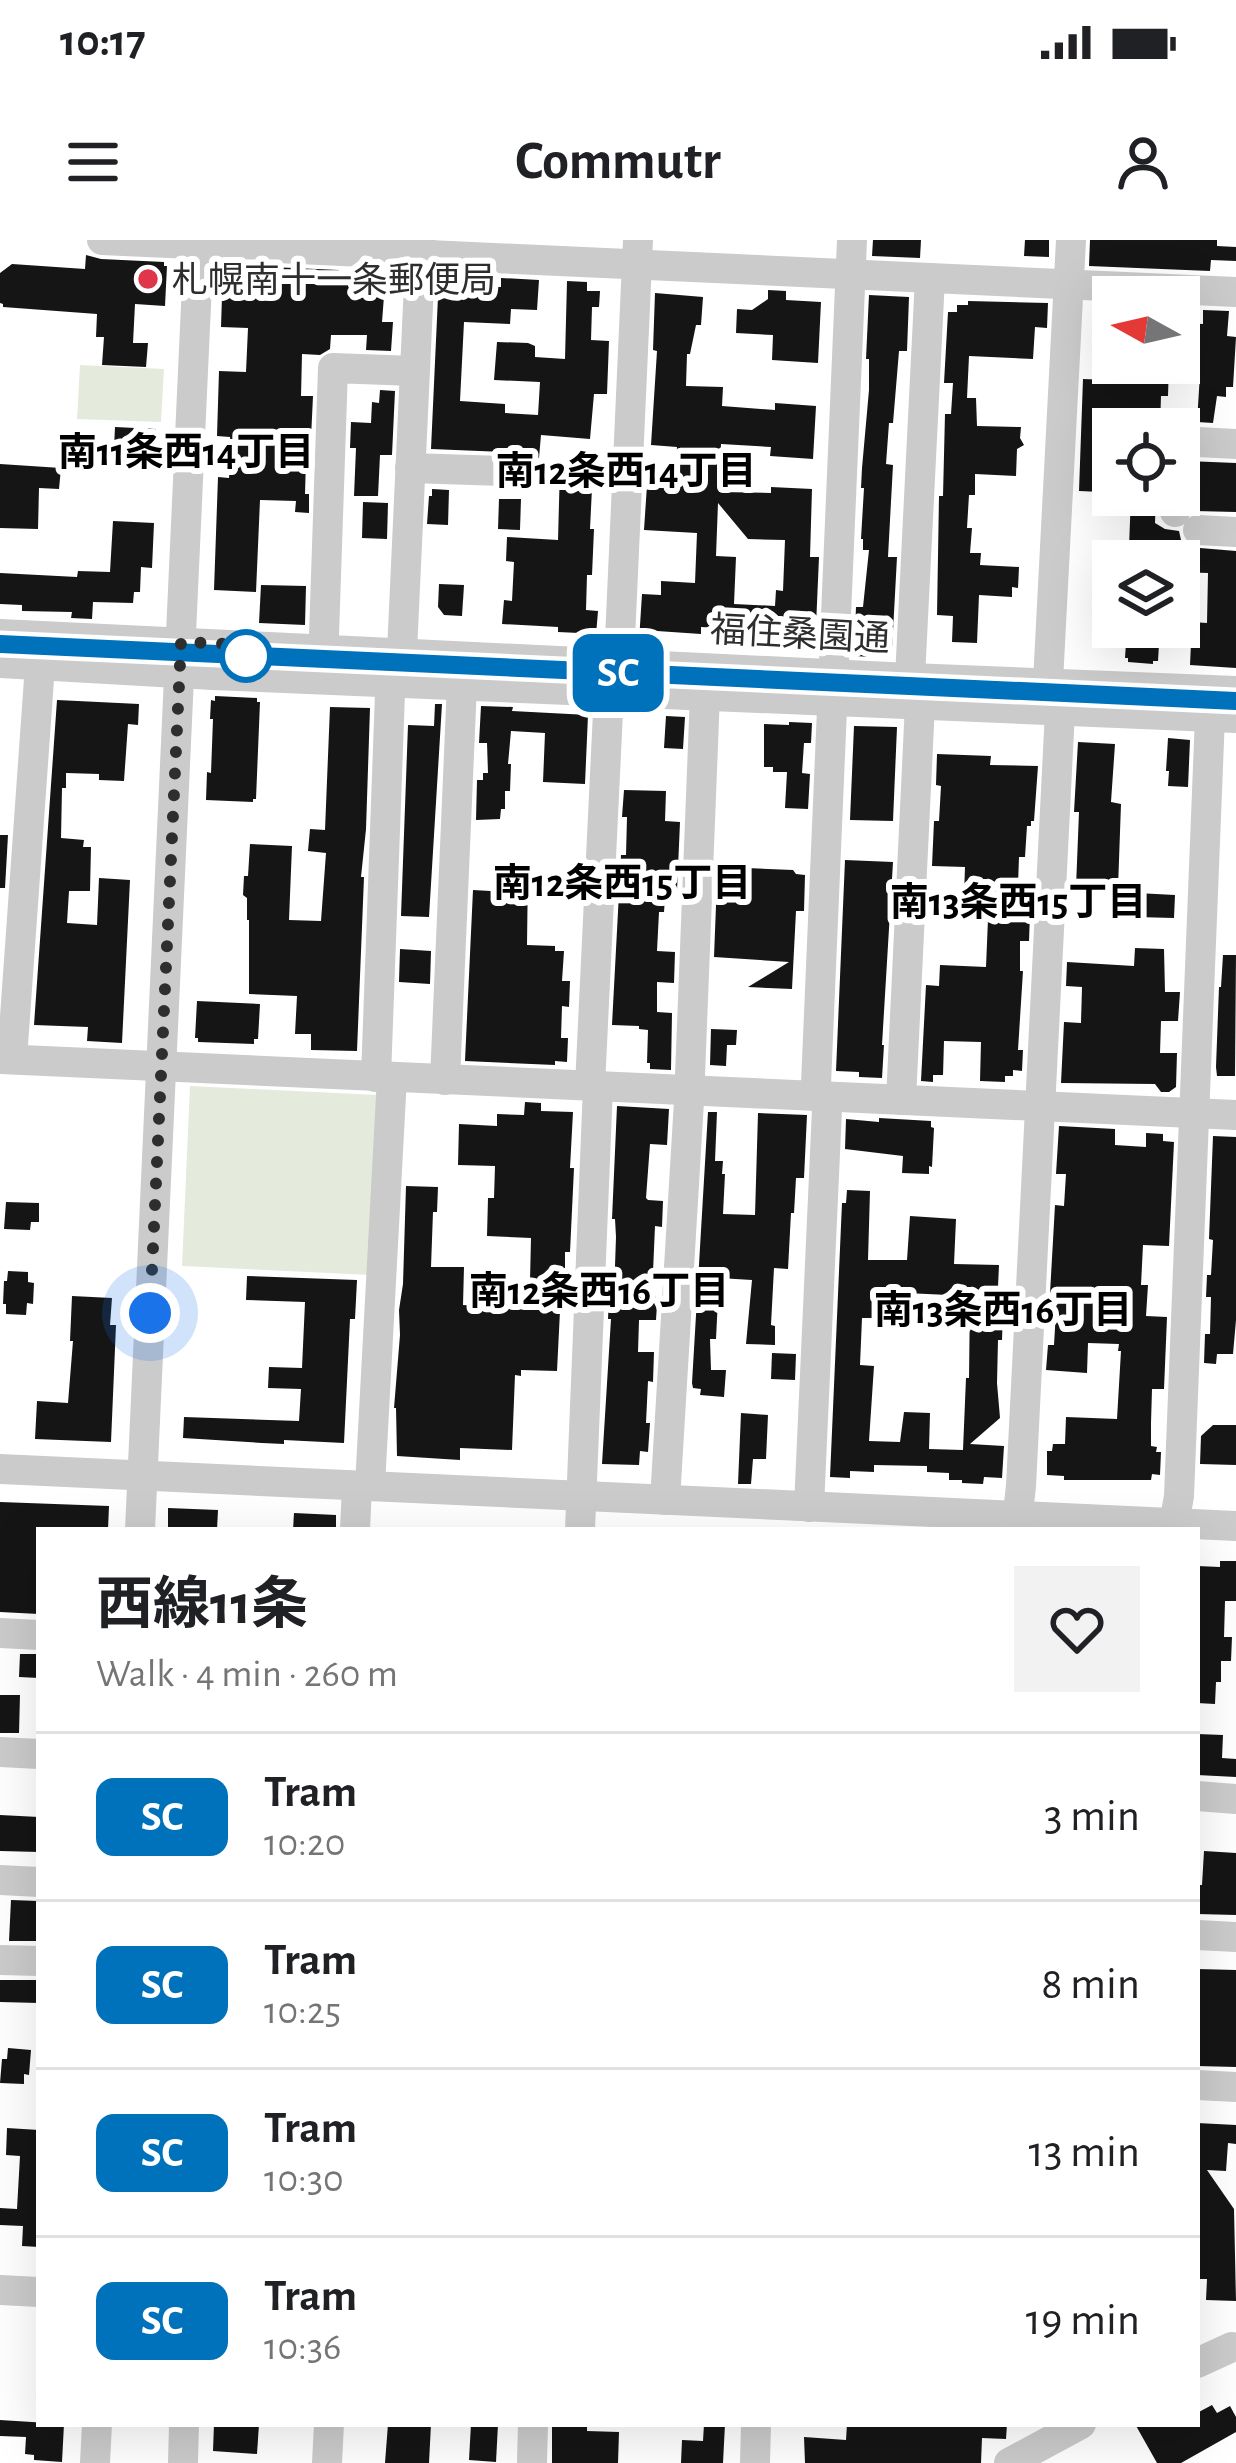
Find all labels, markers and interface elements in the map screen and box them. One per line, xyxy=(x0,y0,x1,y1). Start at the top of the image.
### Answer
text: 10:17 xyxy=(60,19,146,64)
icon: menu xyxy=(60,129,126,195)
icon: person xyxy=(1110,129,1176,195)
text: Commutr xyxy=(515,135,721,189)
place label: 札幌南十一条郵便局 xyxy=(172,261,496,299)
marker: 札幌南十一条郵便局 xyxy=(135,266,161,292)
north arrow xyxy=(1092,276,1200,384)
map controls xyxy=(1092,276,1200,648)
button: locate xyxy=(1092,408,1200,516)
district label: 南11条西14丁目 xyxy=(58,431,314,473)
district label: 南12条西14丁目 xyxy=(495,450,757,492)
button: layers xyxy=(1092,540,1200,648)
street label: 福住桑園通 xyxy=(709,610,891,658)
unlabelled marker xyxy=(221,631,271,681)
line badge: SC xyxy=(564,634,672,712)
text: SC xyxy=(597,652,639,694)
district label: 南12条西15丁目 xyxy=(493,862,751,904)
district label: 南13条西15丁目 xyxy=(890,881,1146,923)
district label: 南12条西16丁目 xyxy=(469,1270,729,1312)
your location xyxy=(120,1283,180,1343)
district label: 南13条西16丁目 xyxy=(874,1289,1132,1331)
button: heart xyxy=(1014,1566,1140,1692)
text: 西線11条 xyxy=(96,1577,308,1634)
text: Walk · 4 min · 260 m xyxy=(96,1655,398,1694)
text: Tram xyxy=(264,1770,357,1815)
text: 3 min xyxy=(1044,1794,1140,1839)
text: SC xyxy=(141,1796,183,1838)
text: 10:20 xyxy=(264,1824,345,1863)
text: Tram xyxy=(264,1938,357,1983)
text: 8 min xyxy=(1041,1962,1140,2007)
text: SC xyxy=(141,1964,183,2006)
text: 10:25 xyxy=(264,1992,341,2031)
text: Tram xyxy=(264,2106,357,2151)
text: 13 min xyxy=(1028,2130,1140,2175)
text: SC xyxy=(141,2132,183,2174)
text: 10:30 xyxy=(264,2160,344,2199)
text: Tram xyxy=(264,2274,357,2319)
text: 19 min xyxy=(1026,2298,1140,2343)
text: SC xyxy=(141,2300,183,2342)
text: 10:36 xyxy=(264,2328,341,2367)

